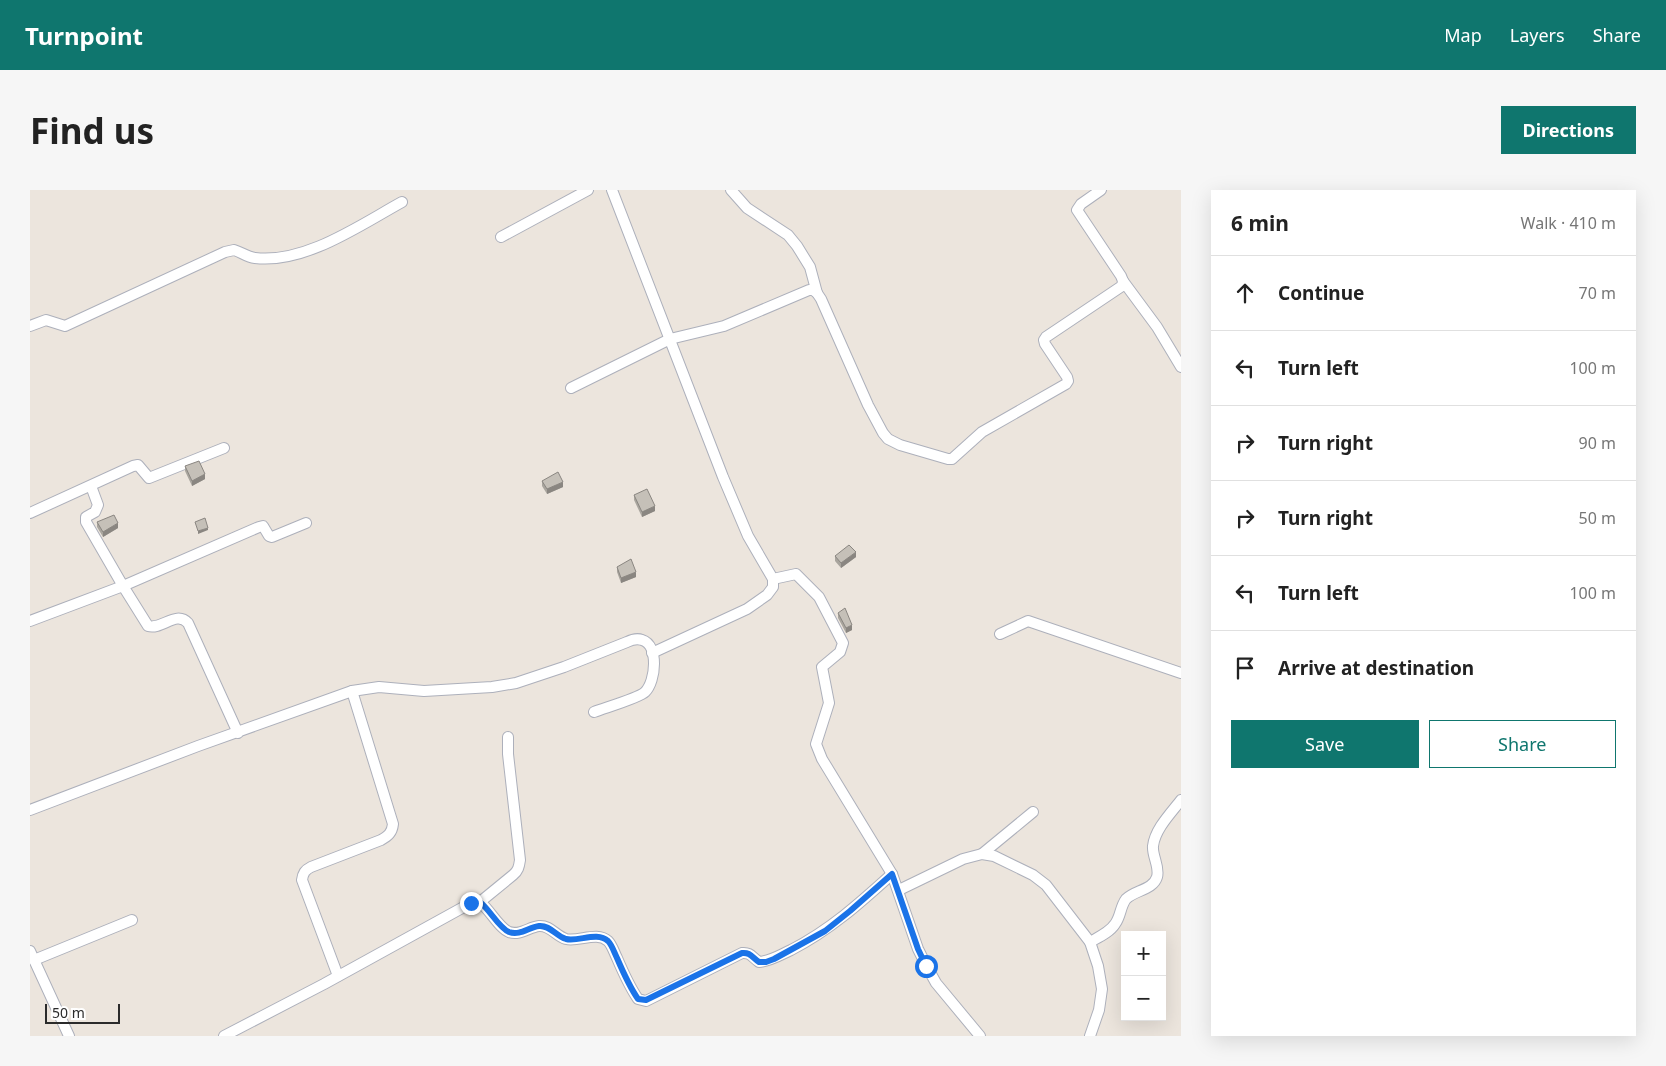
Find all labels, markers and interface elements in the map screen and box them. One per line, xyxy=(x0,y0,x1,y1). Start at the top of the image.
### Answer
text: Turnpoint xyxy=(25,19,143,52)
text: Map xyxy=(1444,23,1482,47)
text: Layers xyxy=(1510,23,1565,47)
text: Share xyxy=(1593,23,1641,47)
button: Directions xyxy=(1501,106,1636,154)
text: Find us xyxy=(30,107,154,154)
text: 6 min xyxy=(1231,209,1289,237)
text: Walk · 410 m xyxy=(1521,212,1616,234)
icon: ahead xyxy=(1231,279,1259,307)
text: Continue xyxy=(1278,280,1364,306)
text: 70 m xyxy=(1579,282,1616,304)
icon: left xyxy=(1231,354,1259,382)
text: Turn left xyxy=(1278,355,1359,381)
text: 100 m xyxy=(1569,357,1616,379)
icon: right xyxy=(1231,429,1259,457)
text: Turn right xyxy=(1278,430,1373,456)
text: 90 m xyxy=(1579,432,1616,454)
icon: right xyxy=(1231,504,1259,532)
text: Turn right xyxy=(1278,505,1373,531)
text: 50 m xyxy=(1579,507,1616,529)
icon: left xyxy=(1231,579,1259,607)
text: Turn left xyxy=(1278,580,1359,606)
text: 100 m xyxy=(1569,582,1616,604)
icon: arrive xyxy=(1231,654,1259,682)
text: Arrive at destination xyxy=(1278,655,1474,681)
button: Save xyxy=(1231,720,1419,768)
button: Share xyxy=(1429,720,1616,768)
route end xyxy=(460,892,483,915)
map controls xyxy=(1121,931,1166,1021)
button: + xyxy=(1121,931,1166,976)
route start xyxy=(915,955,938,978)
button: − xyxy=(1121,976,1166,1021)
scale bar xyxy=(45,1001,120,1024)
text: 50 m xyxy=(52,1003,85,1022)

